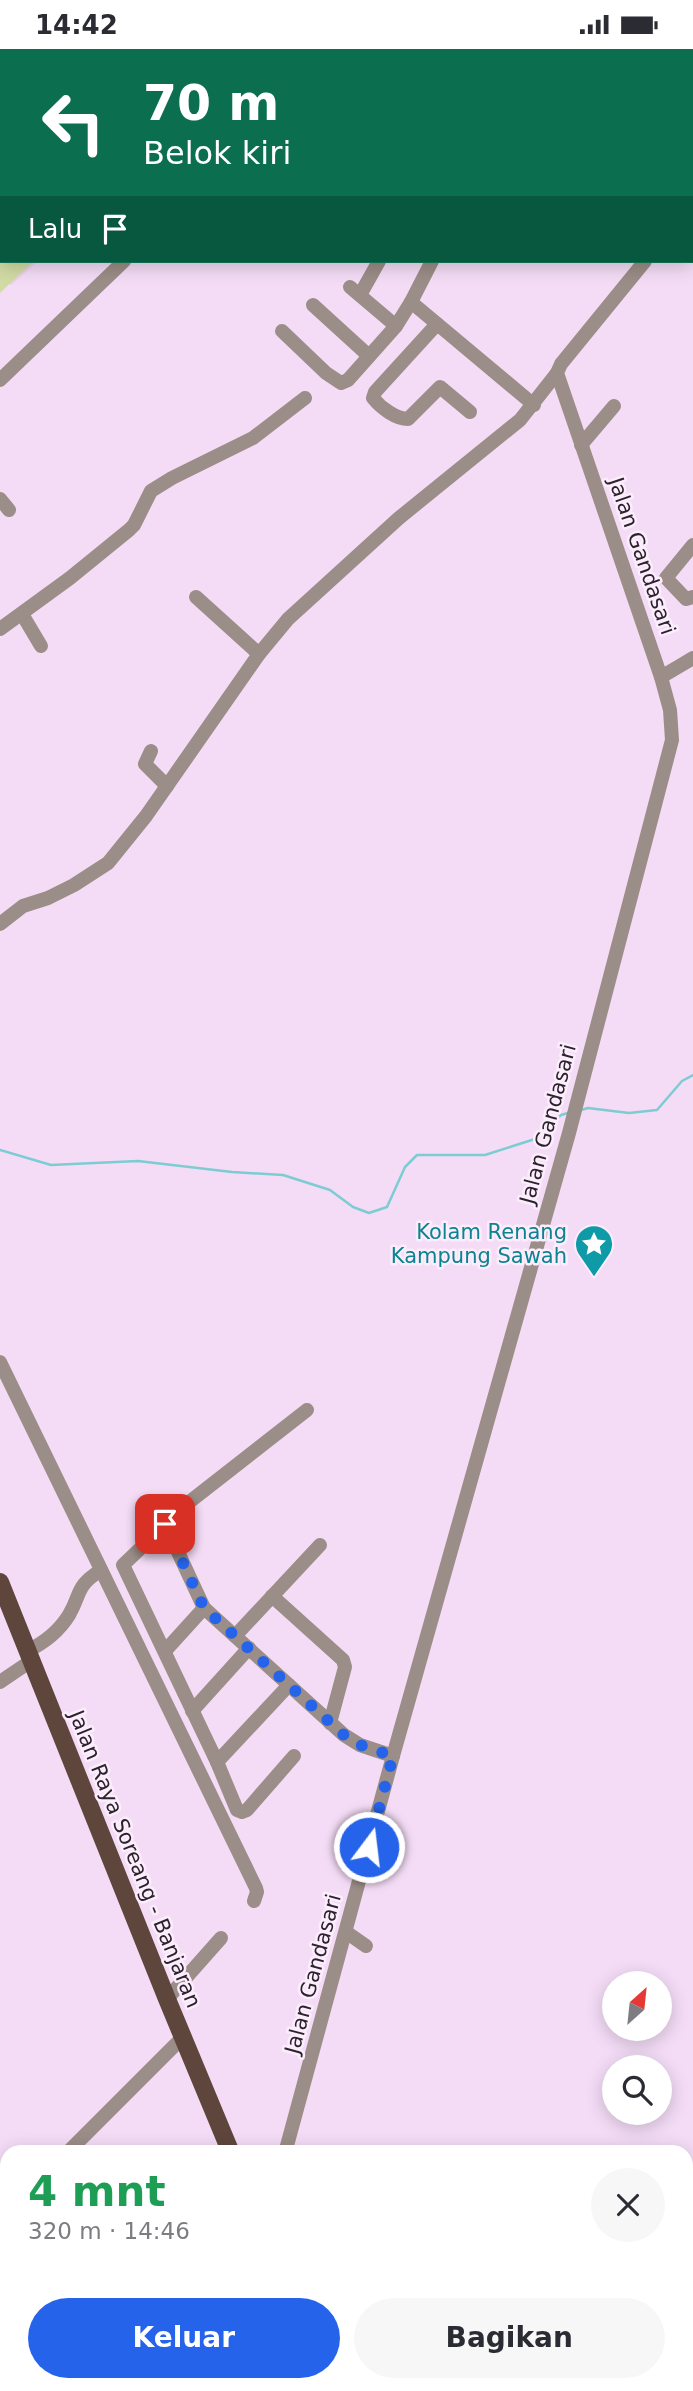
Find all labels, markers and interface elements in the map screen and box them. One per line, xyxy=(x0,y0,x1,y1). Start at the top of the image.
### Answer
text: 14:42 xyxy=(35,10,118,40)
text: 70 m xyxy=(143,75,279,132)
icon: left xyxy=(28,77,119,168)
text: Belok kiri xyxy=(143,134,291,172)
icon: arrive xyxy=(96,210,134,248)
text: Lalu xyxy=(28,214,82,244)
street label: Jalan Gandasari xyxy=(603,472,680,638)
street label: Jalan Gandasari xyxy=(515,1041,581,1209)
place label: Kolam Renang Kampung Sawah xyxy=(391,1220,567,1268)
place icon: Kolam Renang Kampung Sawah xyxy=(573,1223,615,1278)
pin xyxy=(135,1494,195,1554)
icon: arrive xyxy=(146,1505,184,1543)
street label: Jalan Raya Soreang - Banjaran xyxy=(63,1705,206,2011)
position arrow xyxy=(332,1810,406,1884)
street label: Jalan Gandasari xyxy=(280,1891,346,2059)
north arrow xyxy=(602,1971,672,2041)
map controls xyxy=(602,1971,672,2125)
button: search xyxy=(602,2055,672,2125)
text: 4 mnt xyxy=(28,2167,166,2216)
button: close xyxy=(591,2168,665,2242)
text: 320 m · 14:46 xyxy=(28,2218,190,2244)
button: Keluar xyxy=(28,2298,340,2378)
button: Bagikan xyxy=(354,2298,665,2378)

